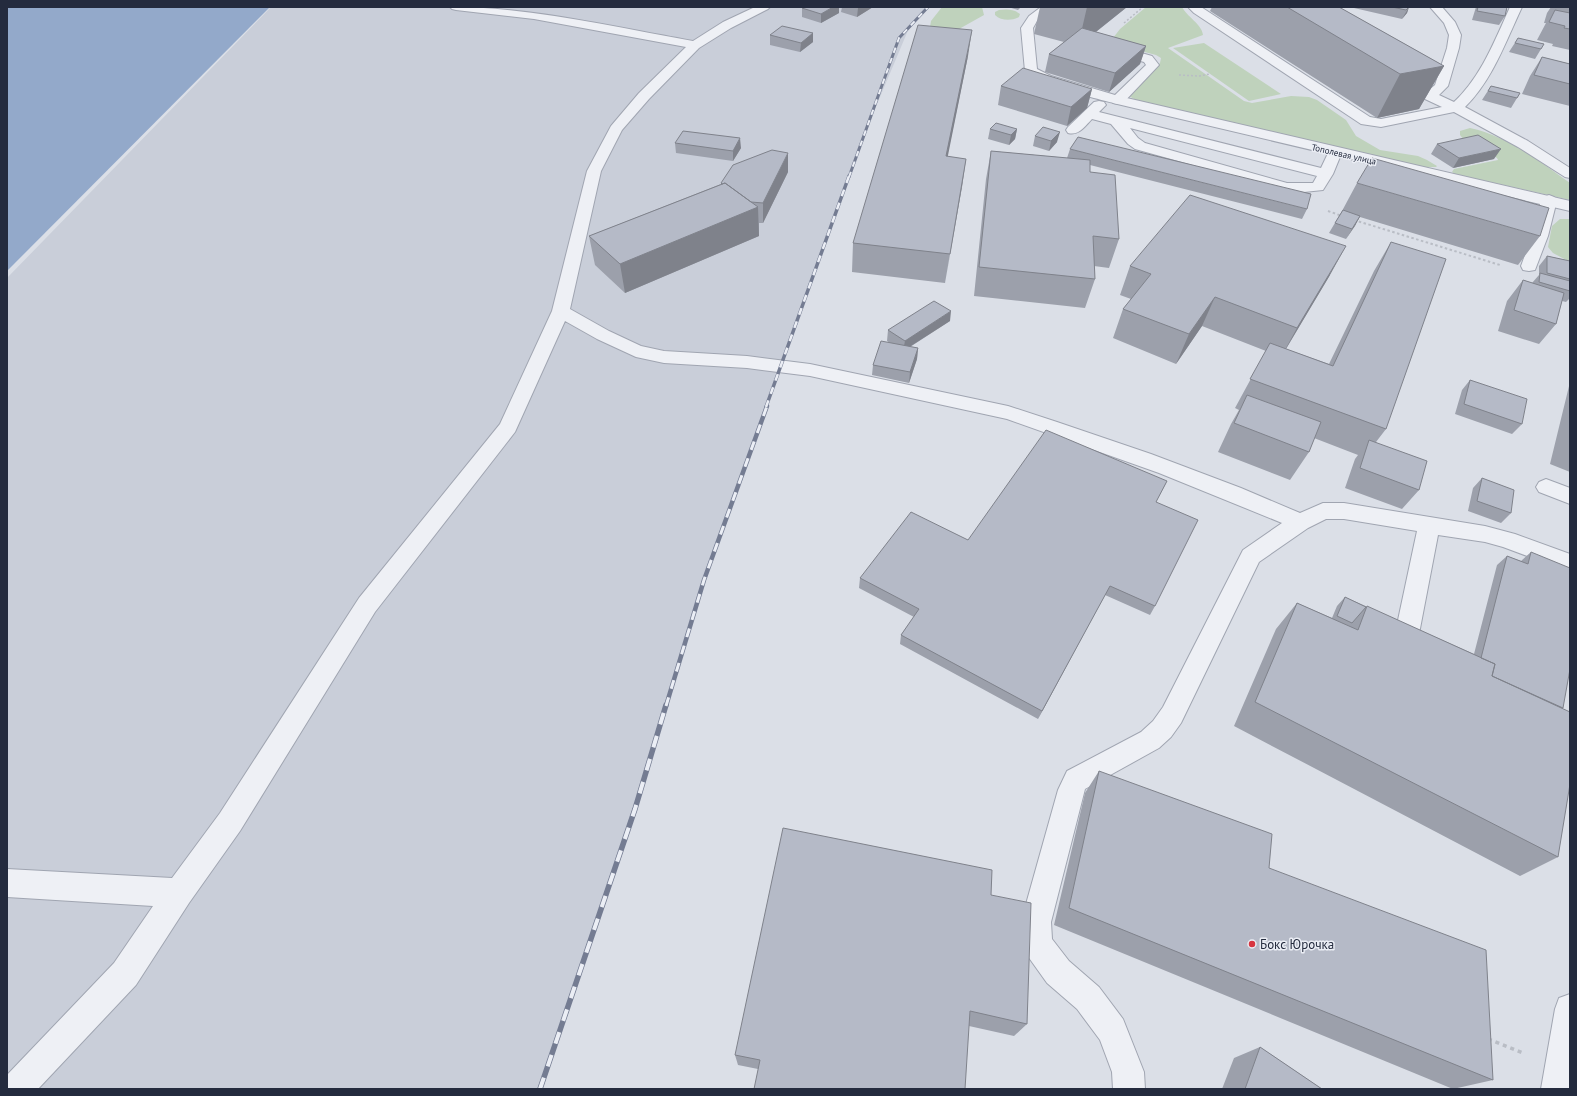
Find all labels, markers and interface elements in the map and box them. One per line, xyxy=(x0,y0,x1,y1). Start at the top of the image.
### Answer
street label: Тополевая улица xyxy=(1311,141,1377,167)
place label: Бокс Юрочка xyxy=(1260,936,1334,953)
marker: Бокс Юрочка xyxy=(1247,939,1257,949)

